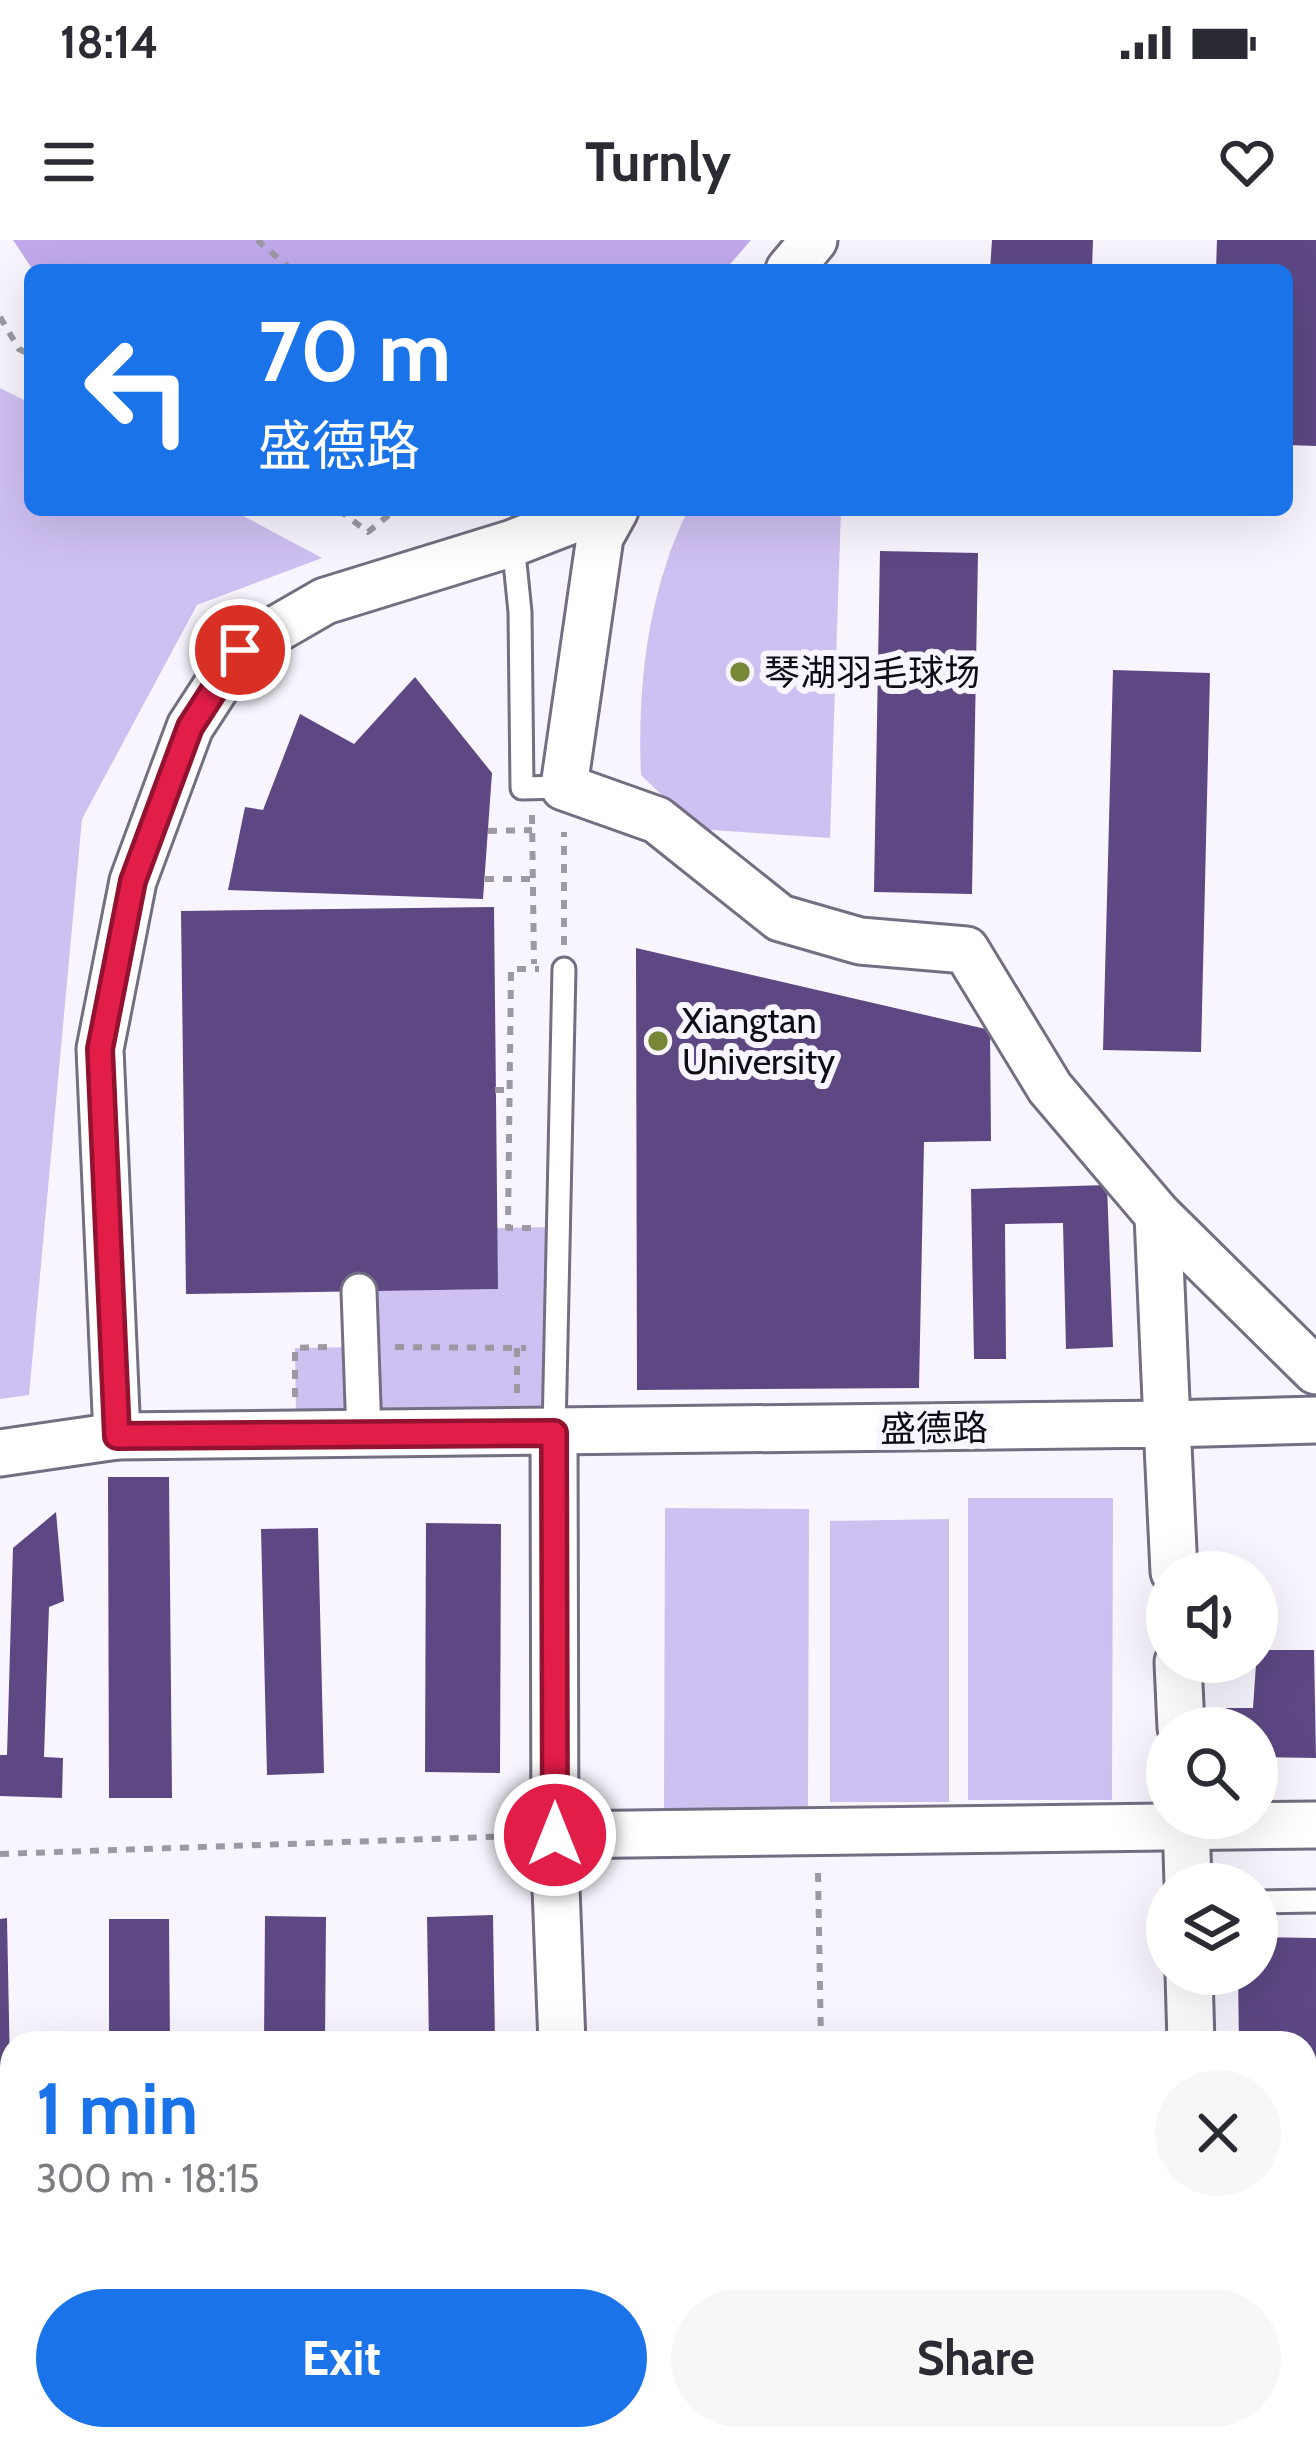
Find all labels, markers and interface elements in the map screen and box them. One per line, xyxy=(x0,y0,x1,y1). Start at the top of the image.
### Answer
text: 18:14 xyxy=(60,15,158,69)
icon: menu xyxy=(36,129,102,195)
text: Turnly xyxy=(585,129,731,195)
icon: heart xyxy=(1214,129,1280,195)
text: 70 m xyxy=(258,300,451,402)
icon: left xyxy=(60,312,216,468)
text: 盛德路 xyxy=(258,413,420,479)
pin xyxy=(189,599,291,701)
icon: arrive xyxy=(207,617,273,683)
place label: 琴湖羽毛球场 xyxy=(764,650,980,694)
marker: 琴湖羽毛球场 xyxy=(727,659,753,685)
place label: Xiangtan University xyxy=(682,998,835,1083)
marker: Xiangtan University xyxy=(645,1028,671,1054)
street label: 盛德路 xyxy=(880,1405,988,1451)
map controls xyxy=(1146,1551,1278,1995)
button: sound xyxy=(1146,1551,1278,1683)
button: search xyxy=(1146,1707,1278,1839)
position arrow xyxy=(492,1772,618,1898)
button: layers xyxy=(1146,1863,1278,1995)
text: 1 min xyxy=(36,2065,198,2152)
button: close xyxy=(1155,2070,1281,2196)
text: 300 m · 18:15 xyxy=(36,2154,260,2202)
button: Exit xyxy=(36,2289,647,2427)
button: Share xyxy=(671,2289,1281,2427)

